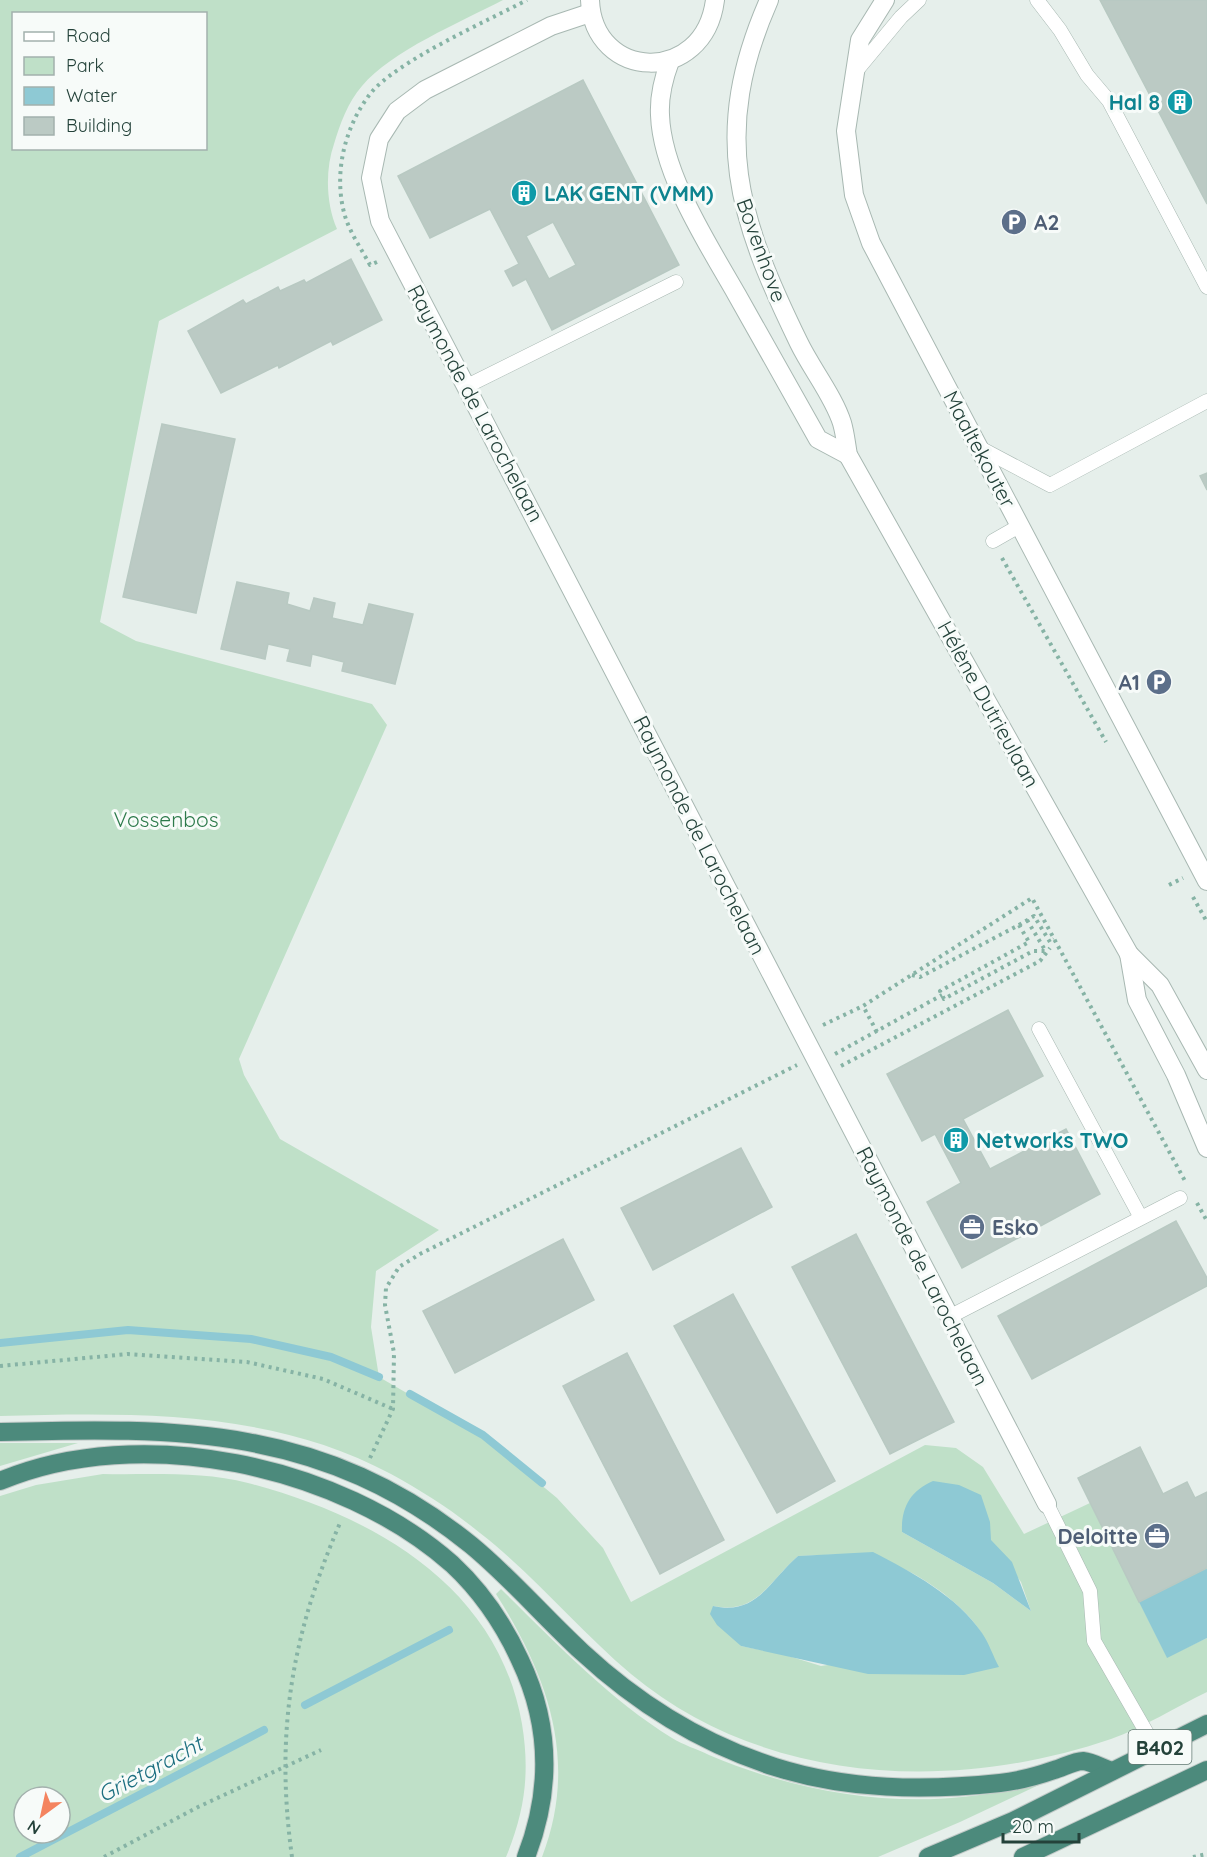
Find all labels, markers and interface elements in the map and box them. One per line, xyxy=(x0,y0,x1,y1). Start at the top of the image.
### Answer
legend xyxy=(12,12,207,150)
text: Road xyxy=(66,24,111,47)
text: Park xyxy=(66,54,104,77)
text: Water xyxy=(66,84,117,107)
building icon: Hal 8 xyxy=(1165,87,1195,117)
place label: Hal 8 xyxy=(1109,89,1160,115)
text: Building xyxy=(66,114,132,137)
building icon: LAK GENT (VMM) xyxy=(509,178,539,208)
place label: LAK GENT (VMM) xyxy=(544,180,714,206)
street label: Bovenhove xyxy=(731,195,793,305)
parking icon: A2 xyxy=(999,207,1029,237)
place label: A2 xyxy=(1034,209,1059,235)
street label: Raymonde de Larochelaan xyxy=(402,280,550,526)
street label: Maaltekouter xyxy=(938,386,1022,512)
street label: Hélène Dutrieulaan xyxy=(932,616,1046,792)
parking icon: A1 xyxy=(1144,667,1174,697)
place label: A1 xyxy=(1118,669,1140,695)
street label: Raymonde de Larochelaan xyxy=(628,711,772,959)
park label: Vossenbos xyxy=(113,806,219,832)
building icon: Networks TWO xyxy=(941,1125,971,1155)
place label: Networks TWO xyxy=(976,1127,1128,1153)
street label: Raymonde de Larochelaan xyxy=(851,1142,995,1390)
office icon: Esko xyxy=(957,1212,987,1242)
place label: Esko xyxy=(992,1214,1039,1240)
office icon: Deloitte xyxy=(1142,1521,1172,1551)
place label: Deloitte xyxy=(1057,1523,1138,1549)
water label: Grietgracht xyxy=(93,1728,210,1808)
road number: B402 xyxy=(1128,1730,1192,1764)
north arrow xyxy=(12,1785,72,1845)
scale bar xyxy=(1003,1806,1080,1844)
text: 20 m xyxy=(1012,1815,1054,1838)
text: N xyxy=(23,1816,44,1839)

